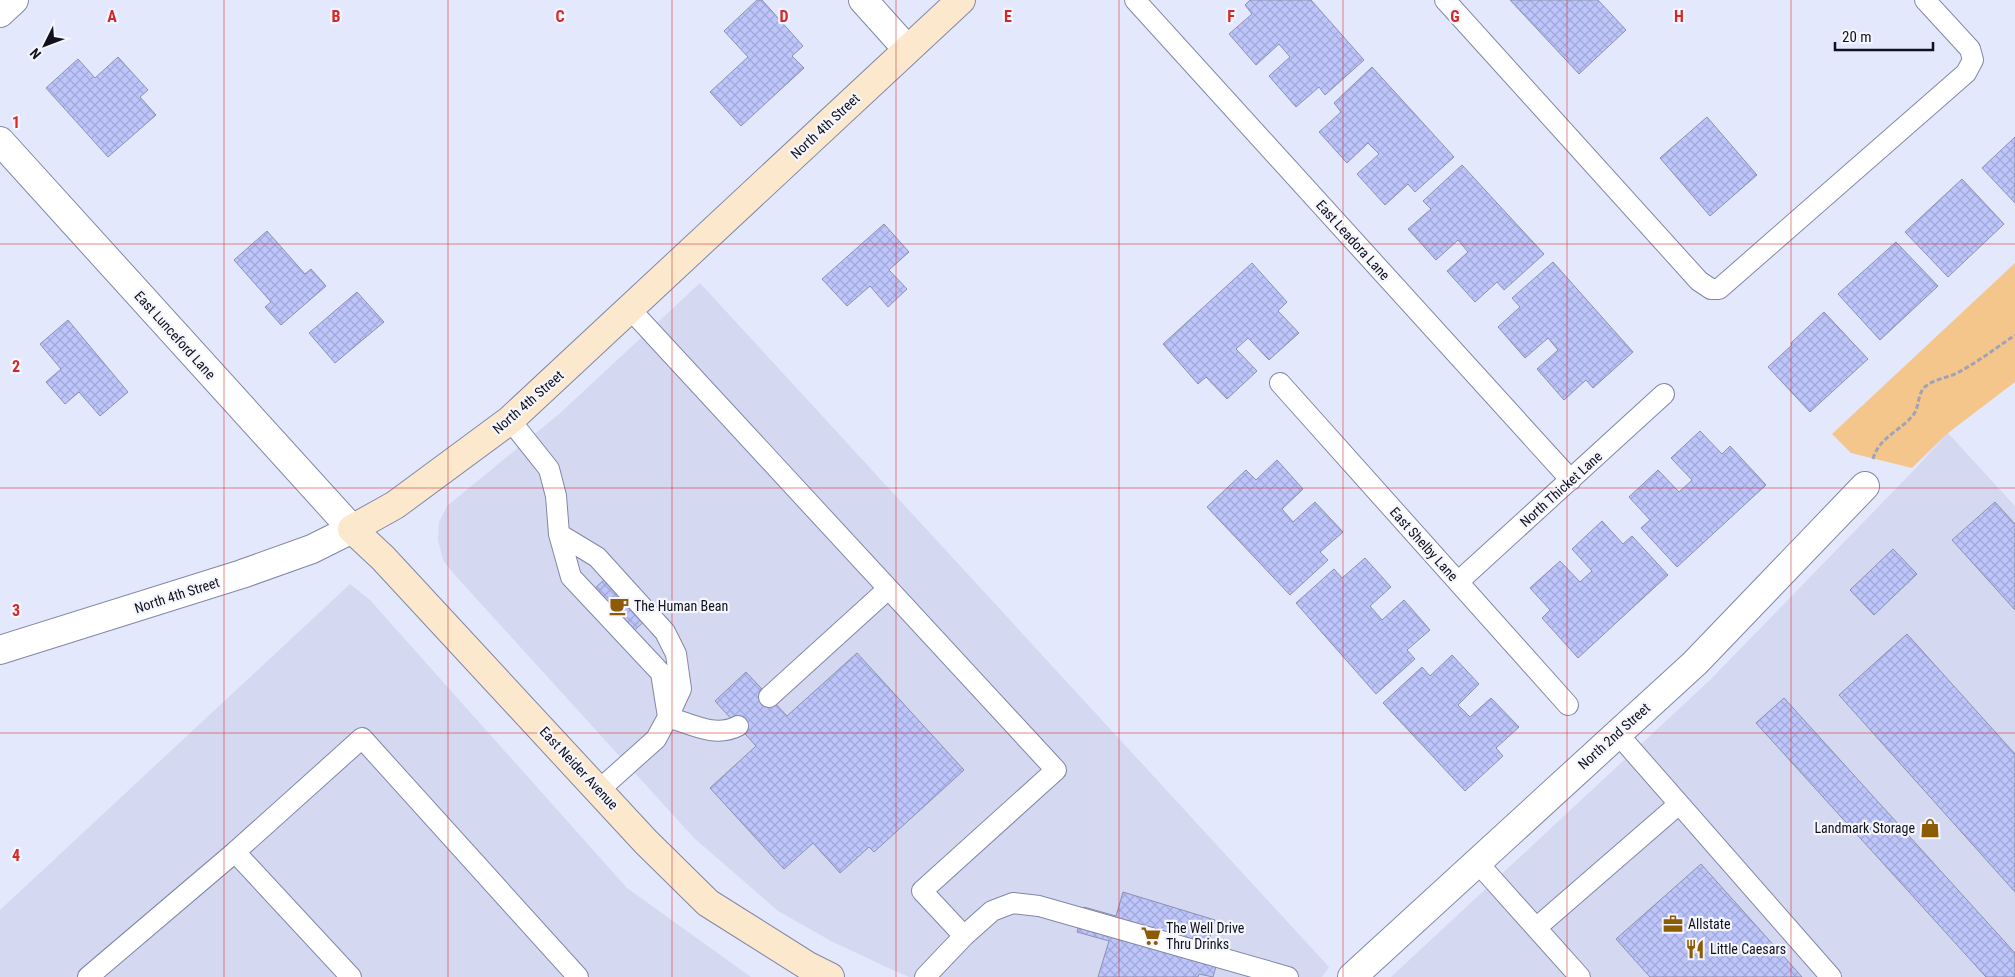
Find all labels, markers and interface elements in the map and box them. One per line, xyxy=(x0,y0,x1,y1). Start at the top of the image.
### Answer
text: A xyxy=(107,7,117,26)
text: B xyxy=(332,7,341,26)
text: C xyxy=(555,7,565,26)
text: D xyxy=(779,7,789,26)
text: E xyxy=(1004,7,1012,26)
text: F xyxy=(1227,7,1235,26)
text: G xyxy=(1450,7,1460,26)
text: H xyxy=(1674,7,1684,26)
north arrow xyxy=(20,20,70,70)
scale bar xyxy=(1835,20,1932,52)
text: 20 m xyxy=(1842,28,1872,46)
text: N xyxy=(27,45,44,62)
street label: North 4th Street xyxy=(787,90,863,162)
text: 1 xyxy=(12,113,20,132)
street label: East Leadora Lane xyxy=(1313,197,1393,284)
street label: East Lunceford Lane xyxy=(131,288,219,383)
text: 2 xyxy=(12,357,20,376)
street label: North 4th Street xyxy=(489,367,567,437)
street label: North Thicket Lane xyxy=(1517,448,1606,530)
street label: East Shelby Lane xyxy=(1387,504,1462,585)
street label: North 4th Street xyxy=(133,574,221,616)
cafe icon: The Human Bean xyxy=(608,595,630,617)
place label: The Human Bean xyxy=(634,598,728,614)
text: 3 xyxy=(12,601,20,620)
street label: North 2nd Street xyxy=(1575,700,1653,772)
street label: East Neider Avenue xyxy=(537,723,622,813)
shop icon: Landmark Storage xyxy=(1919,817,1941,839)
place label: Landmark Storage xyxy=(1814,820,1915,836)
text: 4 xyxy=(12,846,20,865)
office icon: Allstate xyxy=(1662,913,1684,935)
place label: Allstate xyxy=(1688,916,1731,932)
place label: The Well Drive Thru Drinks xyxy=(1166,920,1245,952)
supermarket icon: The Well Drive Thru Drinks xyxy=(1140,925,1162,947)
restaurant icon: Little Caesars xyxy=(1684,938,1706,960)
place label: Little Caesars xyxy=(1710,941,1786,957)

